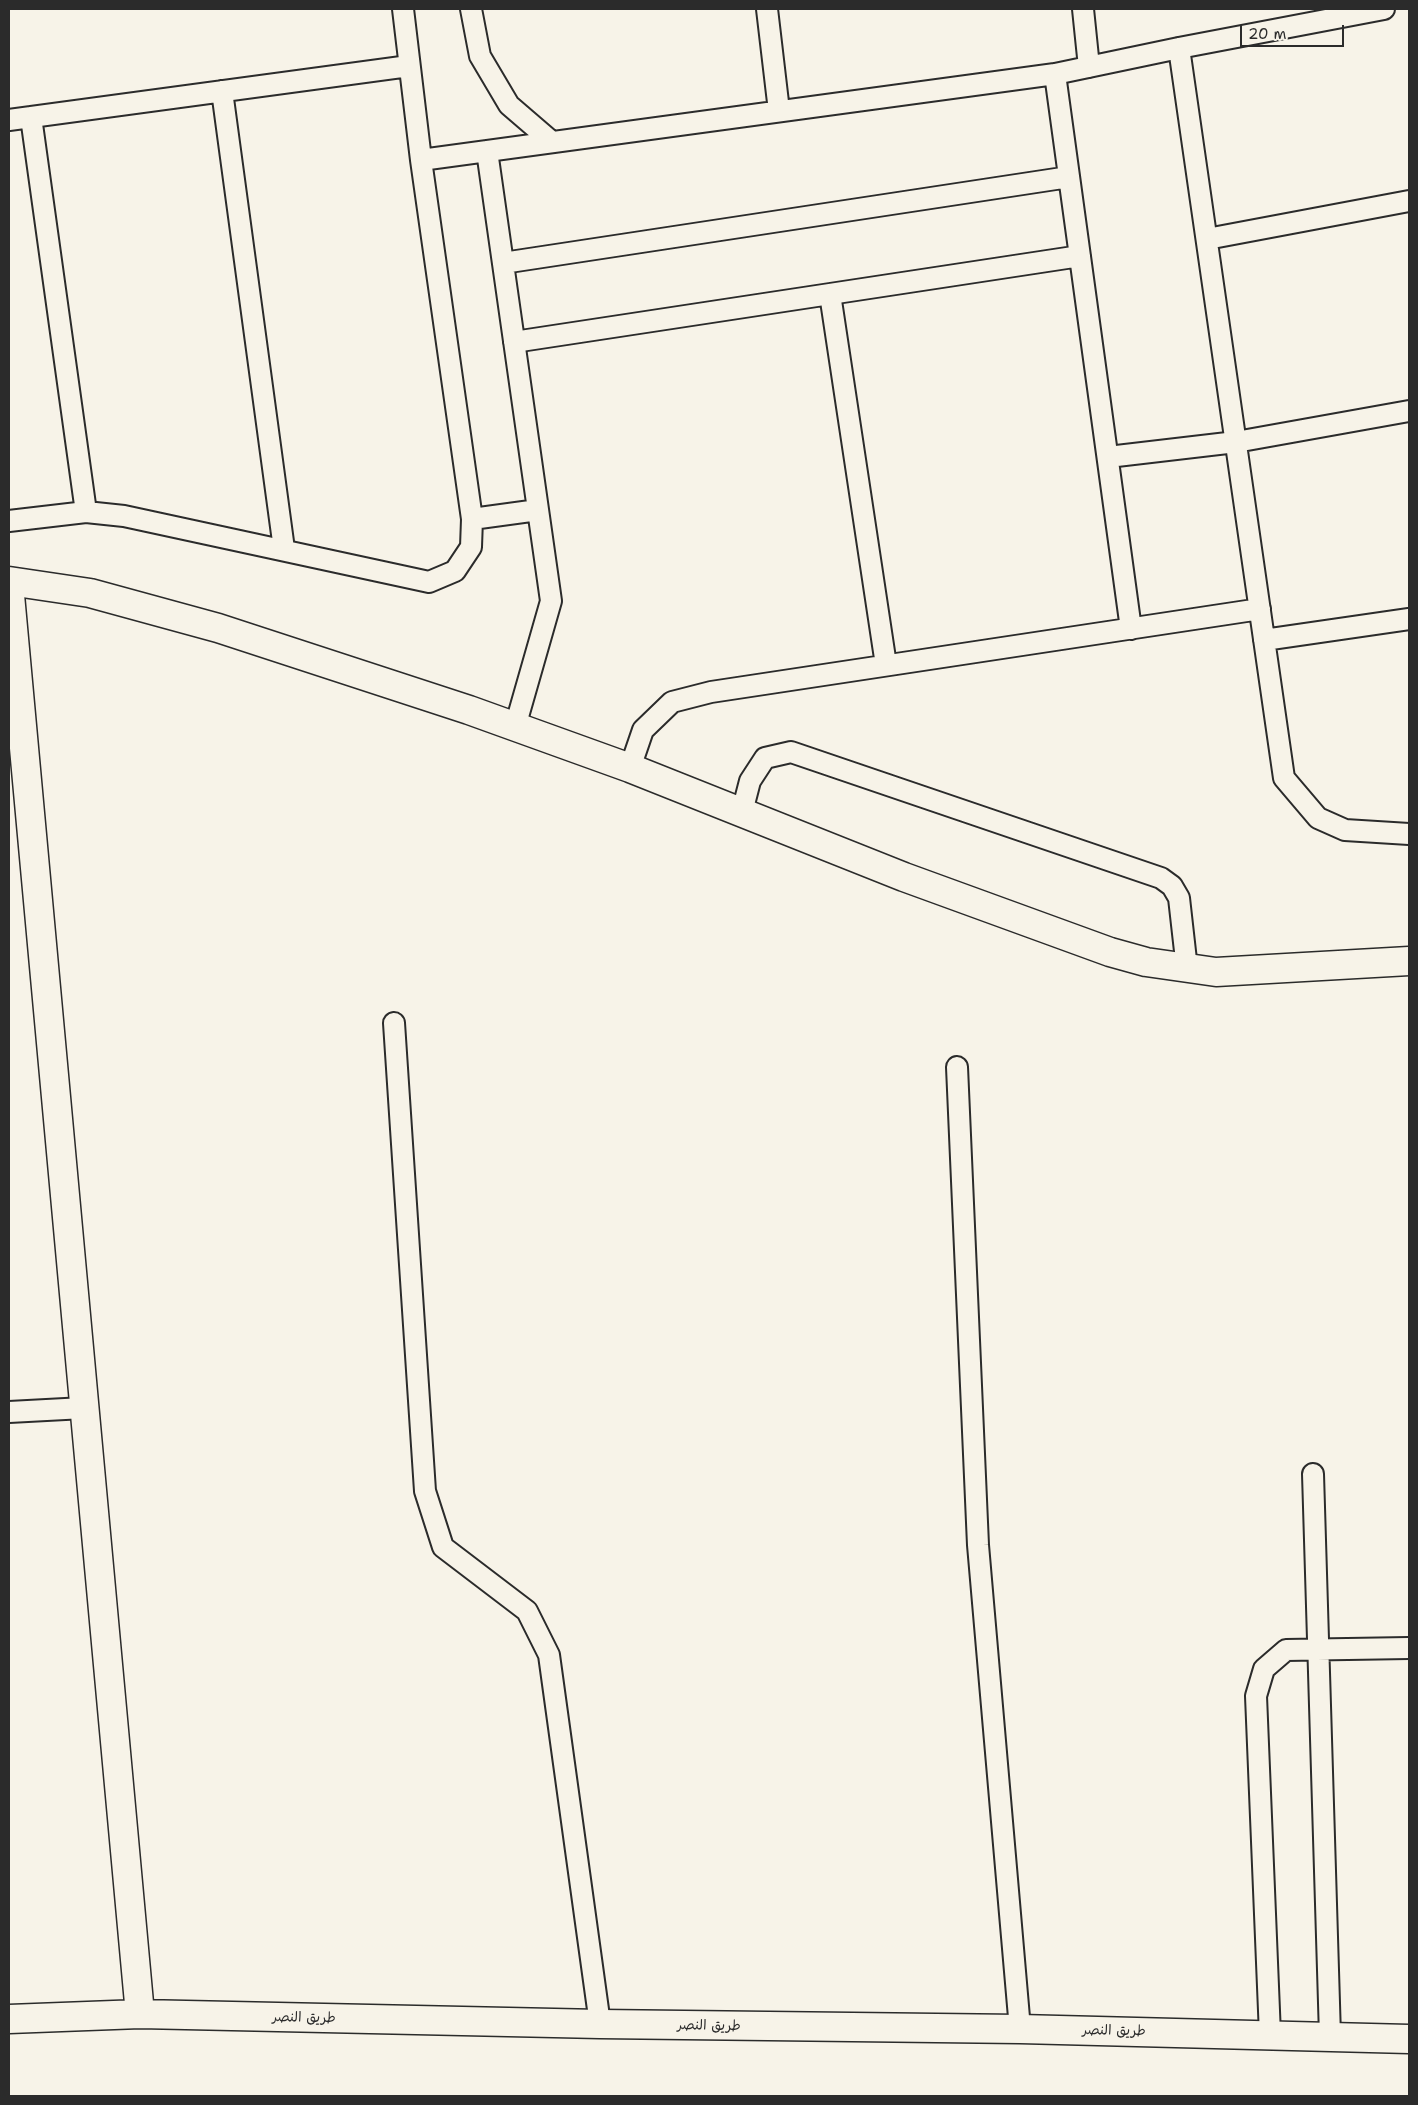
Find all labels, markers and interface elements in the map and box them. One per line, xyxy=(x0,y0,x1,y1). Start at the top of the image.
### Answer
scale bar xyxy=(1243,15,1347,47)
text: 20 m xyxy=(1248,24,1287,44)
street label: طريق النصر xyxy=(272,2009,336,2027)
street label: طريق النصر xyxy=(677,2017,741,2035)
street label: طريق النصر xyxy=(1082,2022,1146,2040)

